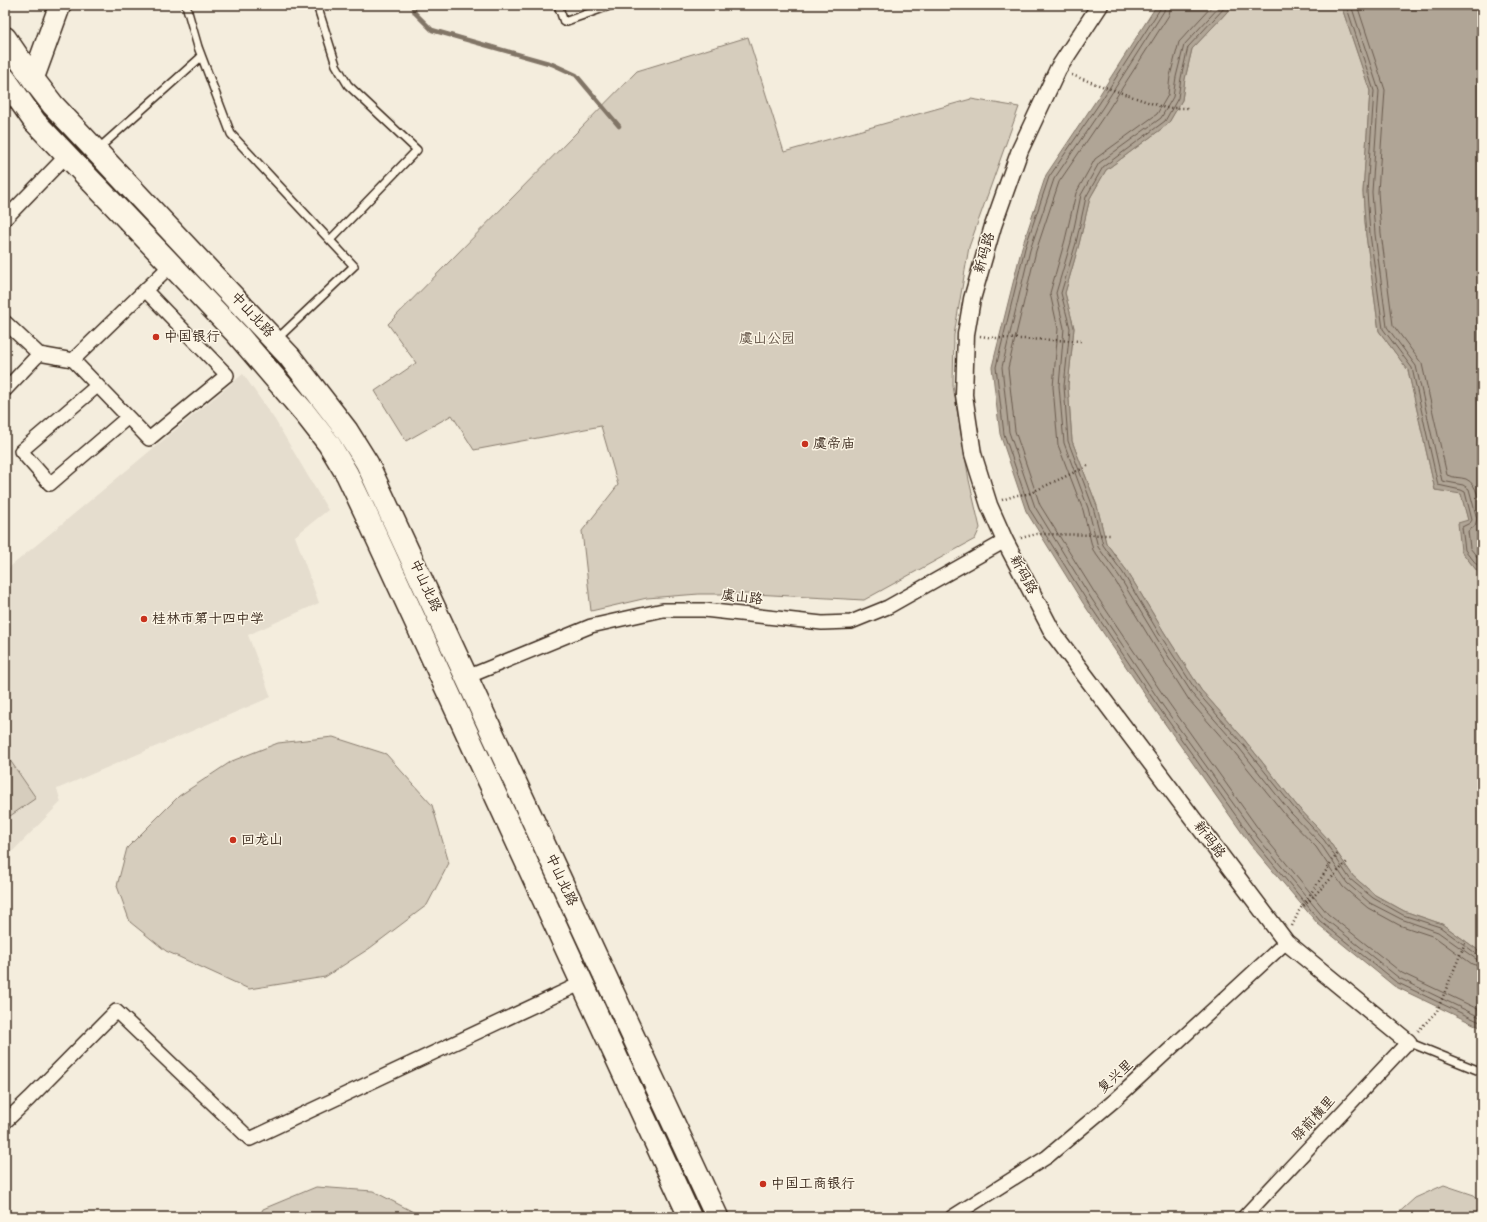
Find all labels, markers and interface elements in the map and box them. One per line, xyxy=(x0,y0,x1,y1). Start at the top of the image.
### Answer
street label: 新码路 xyxy=(969,230,1001,276)
street label: 中山北路 xyxy=(225,287,279,343)
place label: 中国银行 xyxy=(164,327,220,348)
park label: 虞山公园 xyxy=(739,329,795,350)
marker: 中国银行 xyxy=(151,332,161,342)
place label: 虞帝庙 xyxy=(813,434,855,455)
marker: 虞帝庙 xyxy=(800,439,810,449)
street label: 新码路 xyxy=(1004,552,1042,598)
street label: 中山北路 xyxy=(404,556,446,616)
street label: 虞山路 xyxy=(720,585,764,611)
place label: 桂林市第十四中学 xyxy=(152,609,264,630)
marker: 桂林市第十四中学 xyxy=(139,614,149,624)
street label: 新码路 xyxy=(1188,817,1230,863)
place label: 回龙山 xyxy=(241,830,283,851)
marker: 回龙山 xyxy=(228,835,238,845)
street label: 中山北路 xyxy=(540,850,582,910)
street label: 复兴里 xyxy=(1093,1055,1139,1099)
street label: 驿前横里 xyxy=(1287,1091,1341,1147)
place label: 中国工商银行 xyxy=(771,1174,855,1195)
marker: 中国工商银行 xyxy=(758,1179,768,1189)

